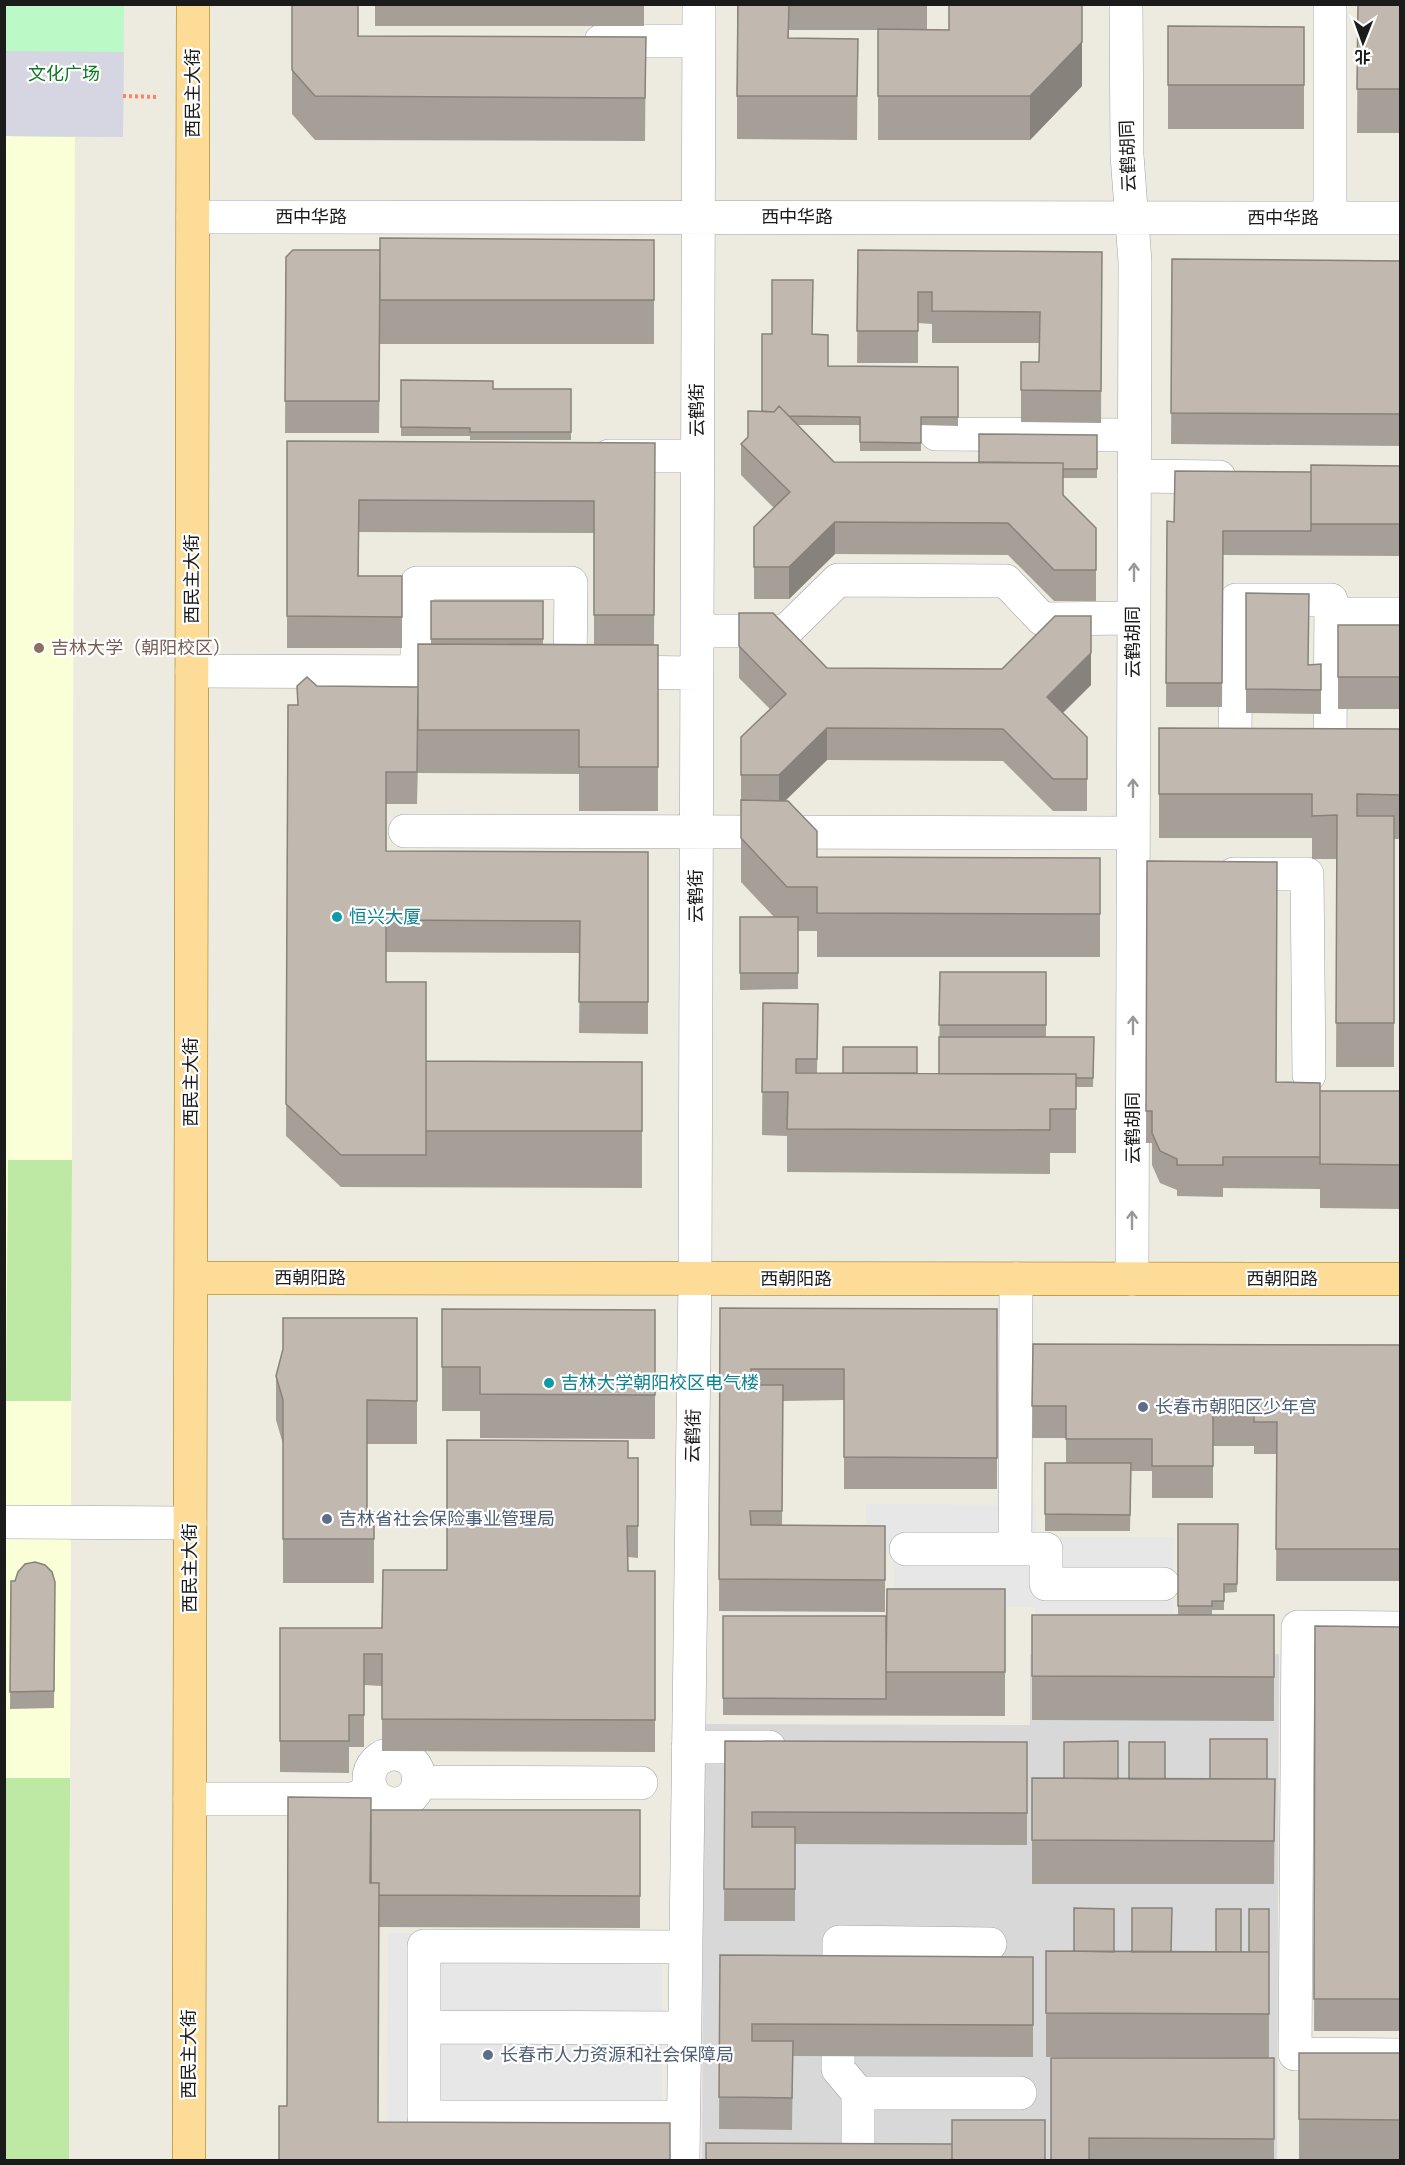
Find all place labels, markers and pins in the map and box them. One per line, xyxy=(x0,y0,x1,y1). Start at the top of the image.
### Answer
place label: 吉林大学（朝阳校区） xyxy=(51,635,231,660)
marker: 吉林大学（朝阳校区） xyxy=(32,641,46,655)
place label: 恒兴大厦 xyxy=(349,904,421,929)
marker: 恒兴大厦 xyxy=(330,910,344,924)
place label: 吉林大学朝阳校区电气楼 xyxy=(561,1370,759,1395)
marker: 吉林大学朝阳校区电气楼 xyxy=(542,1376,556,1390)
place label: 长春市朝阳区少年宫 xyxy=(1155,1394,1317,1419)
marker: 长春市朝阳区少年宫 xyxy=(1136,1400,1150,1414)
place label: 吉林省社会保险事业管理局 xyxy=(339,1506,555,1531)
marker: 吉林省社会保险事业管理局 xyxy=(320,1512,334,1526)
place label: 长春市人力资源和社会保障局 xyxy=(500,2042,734,2067)
marker: 长春市人力资源和社会保障局 xyxy=(481,2048,495,2062)

